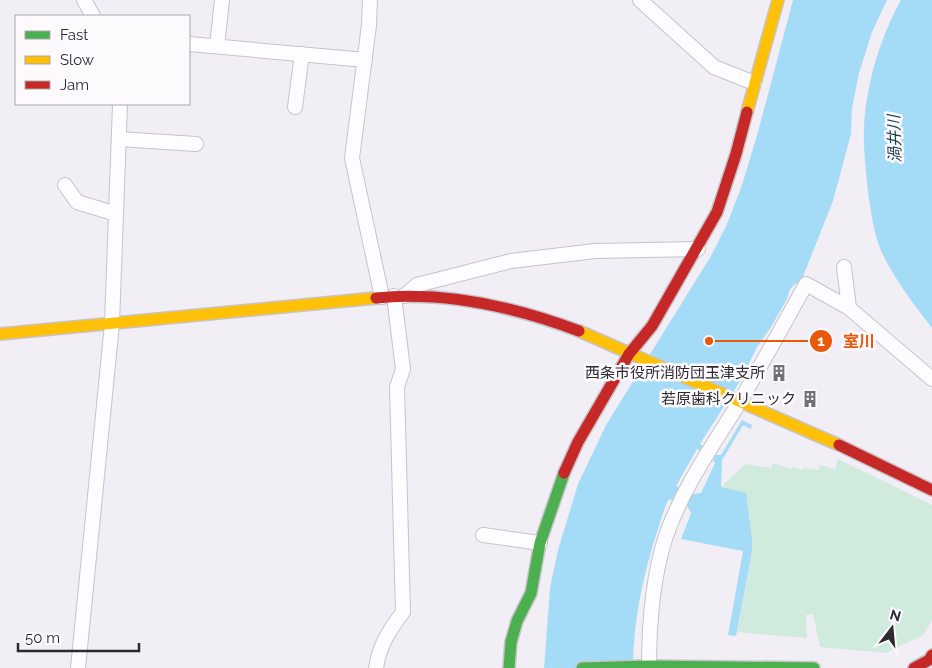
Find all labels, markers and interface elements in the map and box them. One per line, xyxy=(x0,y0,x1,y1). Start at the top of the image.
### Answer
legend xyxy=(15,15,190,105)
text: Fast xyxy=(60,26,88,44)
text: Slow xyxy=(60,51,94,69)
text: Jam xyxy=(60,76,89,94)
water label: 渦井川 xyxy=(884,113,905,163)
callout: 室川 xyxy=(808,326,885,357)
text: 1 xyxy=(817,332,825,350)
text: 室川 xyxy=(843,332,875,351)
building icon: 西条市役所消防団玉津支所 xyxy=(769,363,789,383)
place label: 西条市役所消防団玉津支所 xyxy=(585,364,765,382)
building icon: 若原歯科クリニック xyxy=(800,389,820,409)
place label: 若原歯科クリニック xyxy=(661,390,796,408)
north arrow xyxy=(867,603,917,653)
text: N xyxy=(888,606,903,625)
scale bar xyxy=(18,620,139,652)
text: 50 m xyxy=(25,629,60,647)

